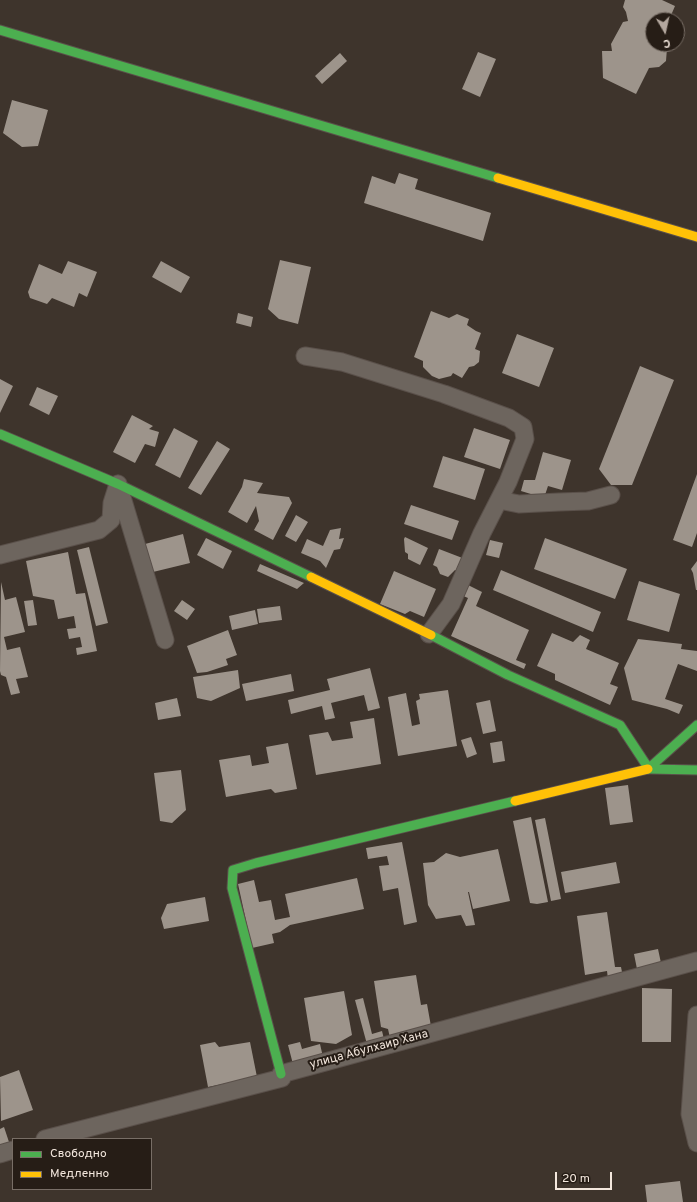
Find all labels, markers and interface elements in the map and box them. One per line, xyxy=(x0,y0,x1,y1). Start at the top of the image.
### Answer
north arrow xyxy=(645,12,685,52)
text: С xyxy=(662,35,671,50)
street label: улица Абулхаир Хана xyxy=(308,1027,430,1073)
legend xyxy=(12,1138,152,1190)
text: Свободно xyxy=(50,1146,107,1162)
scale bar xyxy=(557,1164,614,1190)
text: Медленно xyxy=(50,1166,109,1182)
text: 20 m xyxy=(562,1171,590,1187)

